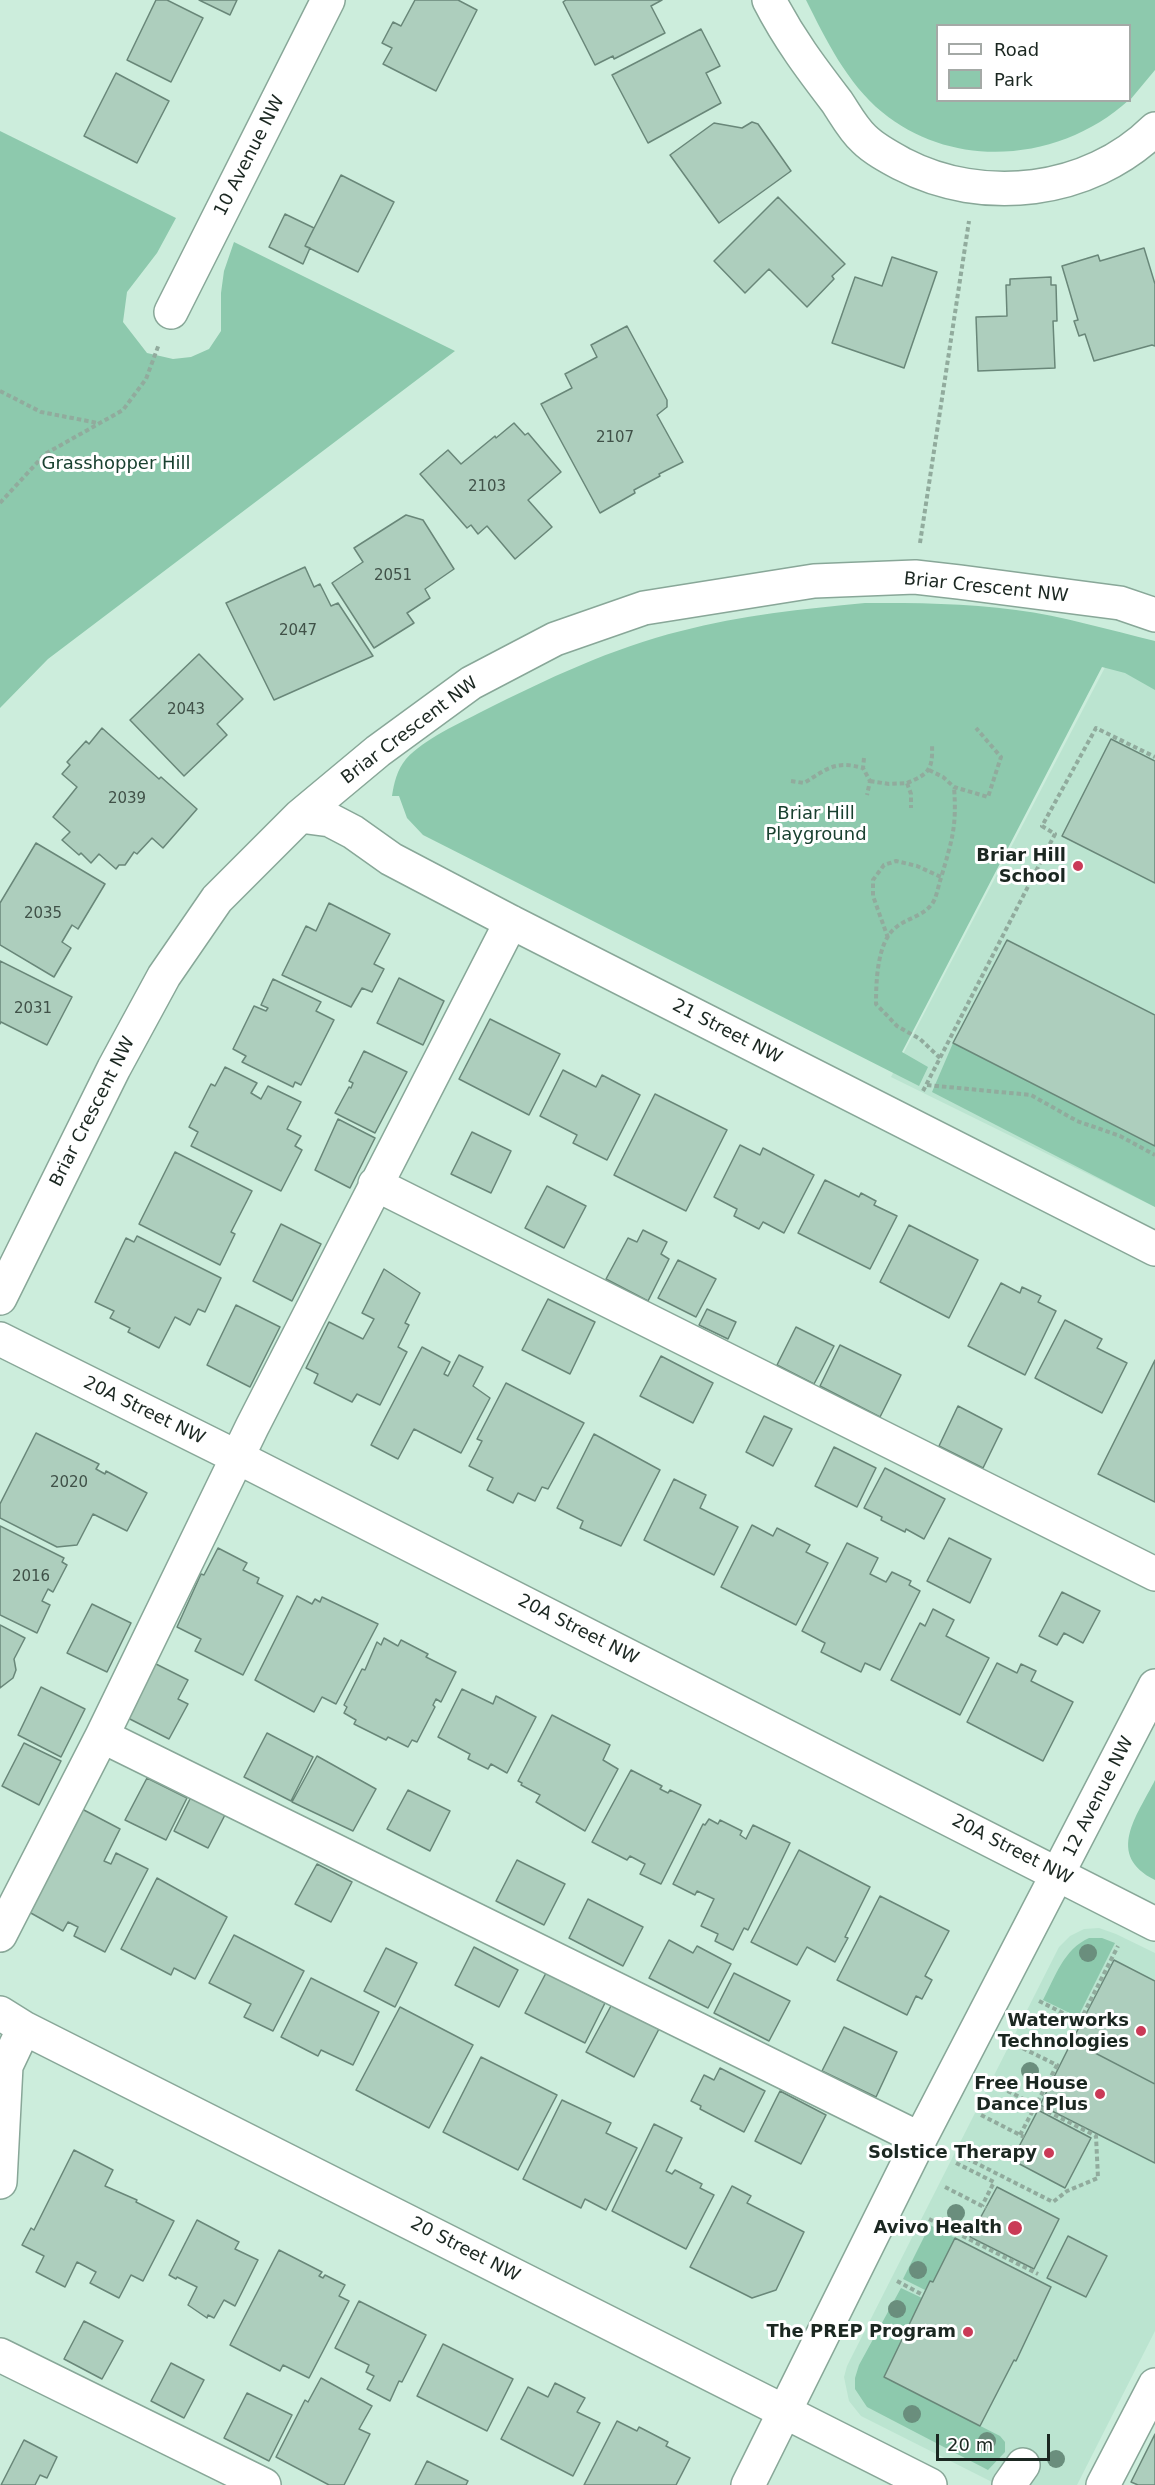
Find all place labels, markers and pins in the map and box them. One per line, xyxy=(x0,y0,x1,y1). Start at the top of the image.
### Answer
place label: Briar Hill School xyxy=(976,845,1066,888)
marker: Briar Hill School xyxy=(1071,859,1085,873)
place label: Waterworks Technologies xyxy=(998,2010,1129,2052)
marker: Waterworks Technologies xyxy=(1134,2024,1148,2038)
place label: Free House Dance Plus xyxy=(974,2073,1088,2116)
marker: Free House Dance Plus xyxy=(1093,2087,1107,2101)
place label: Solstice Therapy xyxy=(868,2142,1037,2164)
marker: Solstice Therapy xyxy=(1042,2146,1056,2160)
place label: Avivo Health xyxy=(873,2217,1002,2239)
marker: Avivo Health xyxy=(1006,2219,1024,2237)
place label: The PREP Program xyxy=(767,2321,956,2343)
marker: The PREP Program xyxy=(961,2325,975,2339)

